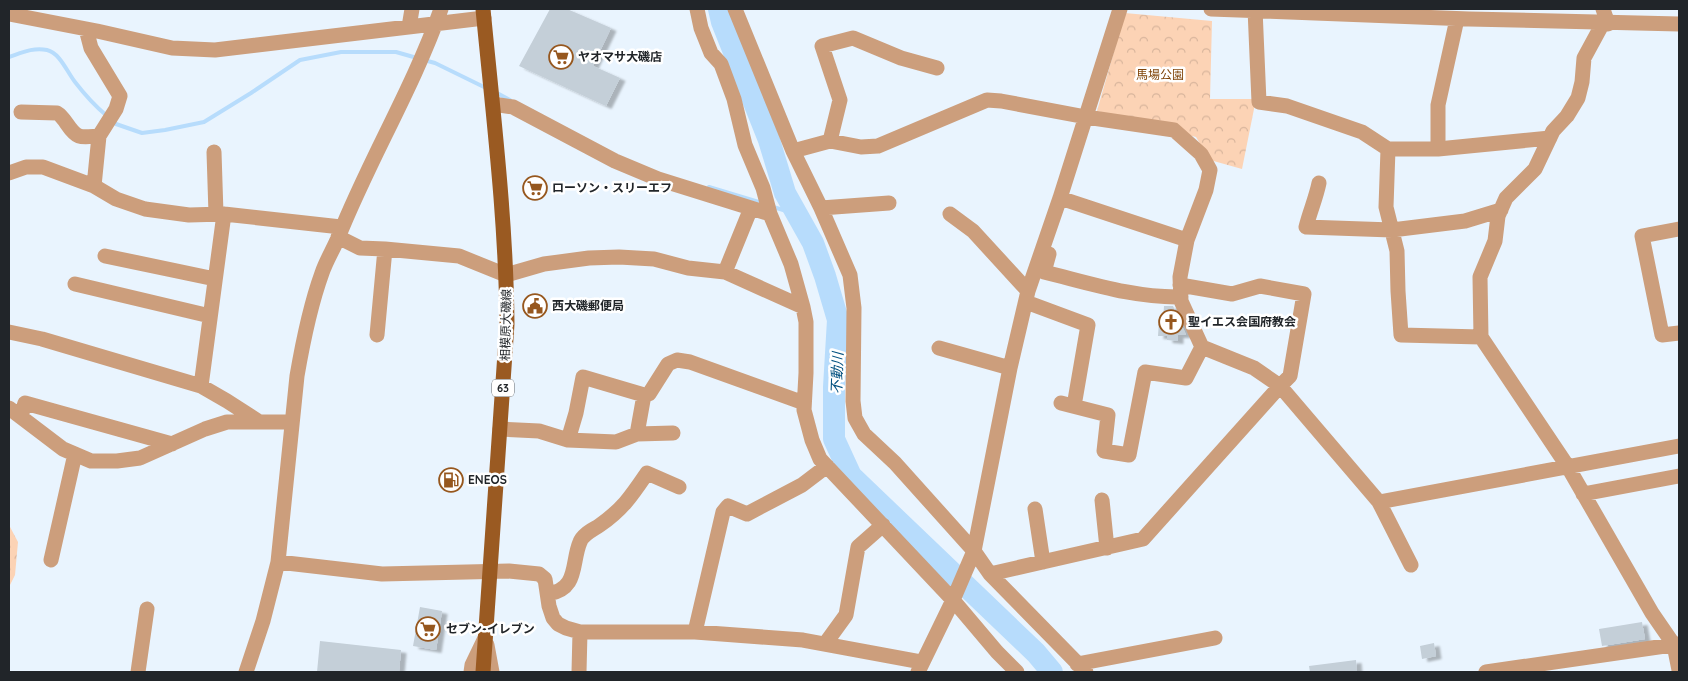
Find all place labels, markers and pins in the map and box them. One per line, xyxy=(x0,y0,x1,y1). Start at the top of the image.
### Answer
supermarket icon: ヤオマサ大磯店 xyxy=(548,44,574,70)
place label: ヤオマサ大磯店 xyxy=(578,49,662,64)
supermarket icon: ローソン・スリーエフ xyxy=(522,175,548,201)
place label: ローソン・スリーエフ xyxy=(552,180,672,195)
public building icon: 西大磯郵便局 xyxy=(522,293,548,319)
place label: 西大磯郵便局 xyxy=(552,298,624,313)
church icon: 聖イエス会国府教会 xyxy=(1158,309,1184,335)
place label: 聖イエス会国府教会 xyxy=(1188,314,1296,329)
fuel station icon: ENEOS xyxy=(438,467,464,493)
place label: ENEOS xyxy=(468,472,507,487)
supermarket icon: セブン-イレブン xyxy=(415,616,441,642)
place label: セブン-イレブン xyxy=(446,621,535,636)

